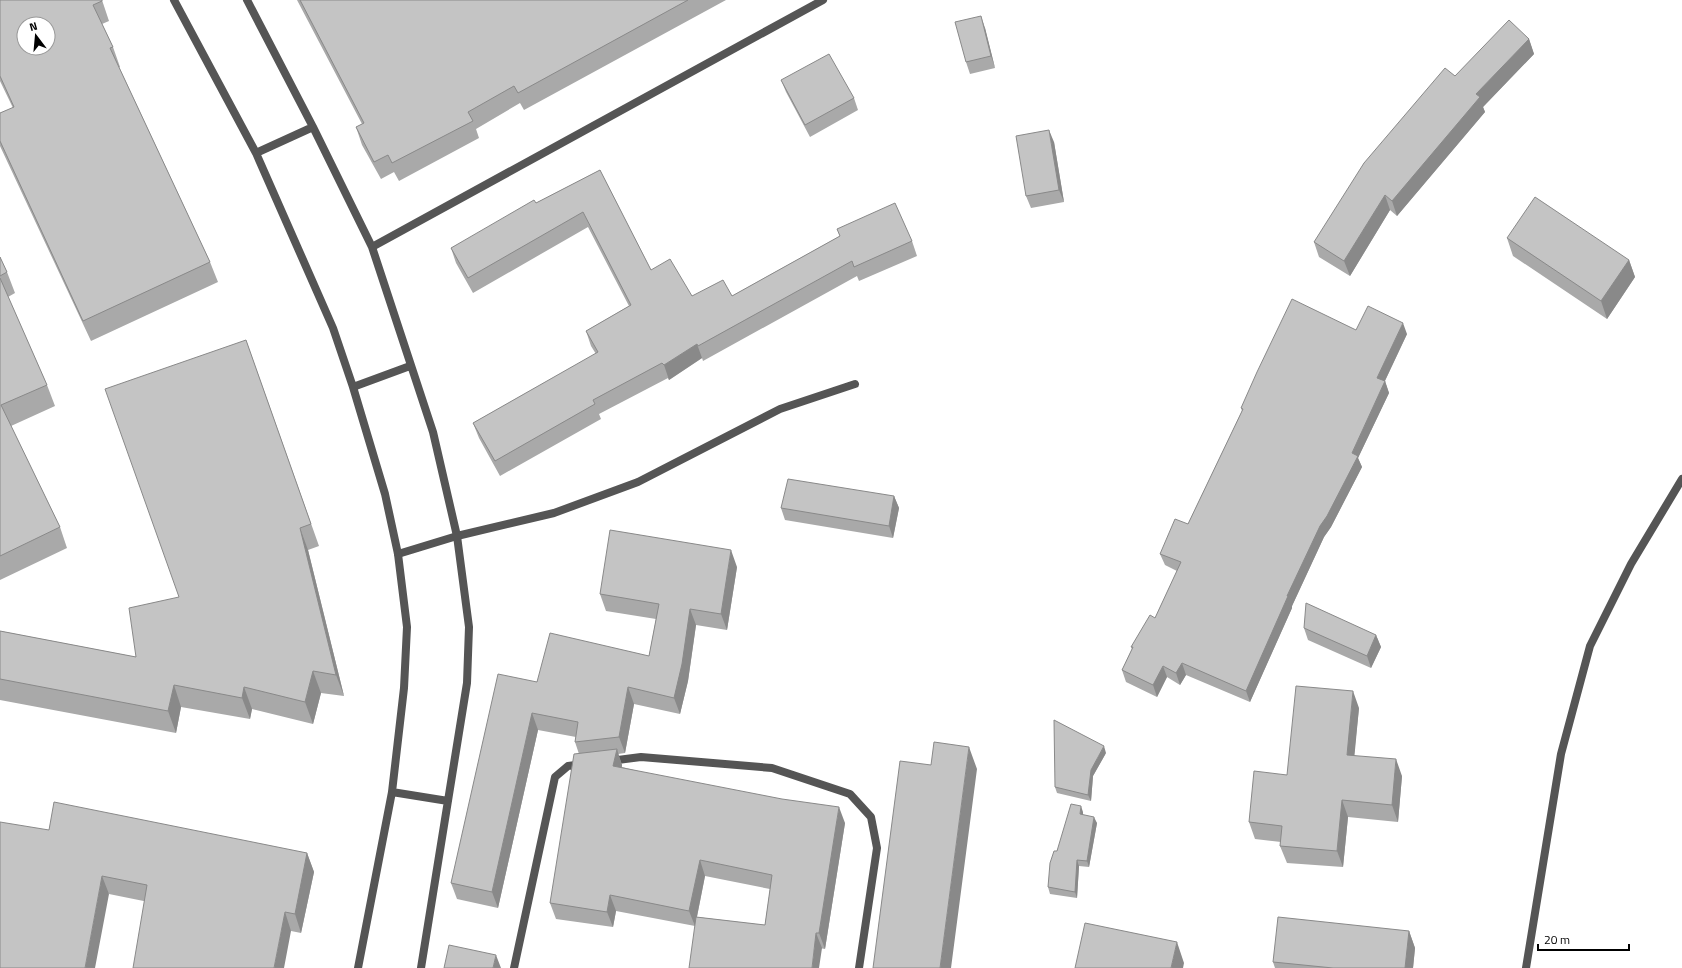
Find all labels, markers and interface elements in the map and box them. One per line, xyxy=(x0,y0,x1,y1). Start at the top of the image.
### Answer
north arrow xyxy=(16,16,56,56)
text: N xyxy=(27,18,39,35)
scale bar xyxy=(1538,926,1629,952)
text: 20 m xyxy=(1544,930,1570,949)

